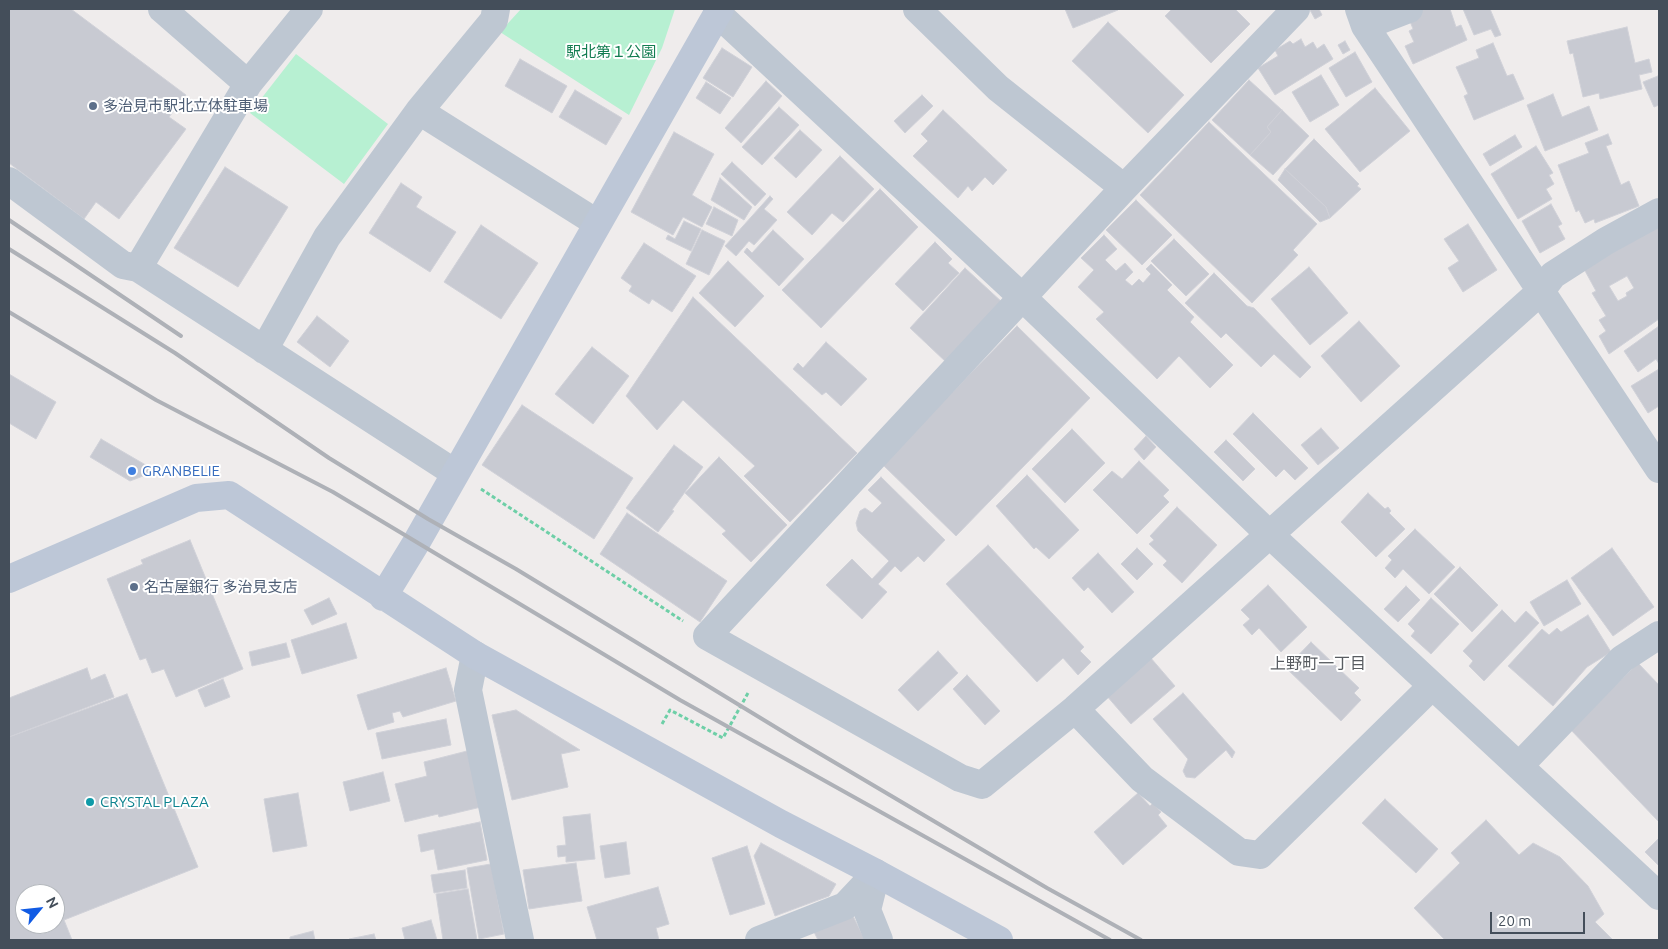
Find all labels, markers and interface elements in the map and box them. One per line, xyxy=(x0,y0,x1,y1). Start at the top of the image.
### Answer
park label: 駅北第１公園 xyxy=(566,43,656,61)
place label: 多治見市駅北立体駐車場 xyxy=(103,97,268,115)
marker: 多治見市駅北立体駐車場 xyxy=(87,100,99,112)
place label: GRANBELIE xyxy=(142,462,220,480)
marker: GRANBELIE xyxy=(126,465,138,477)
place label: 名古屋銀行 多治見支店 xyxy=(144,578,297,596)
marker: 名古屋銀行 多治見支店 xyxy=(128,581,140,593)
district label: 上野町一丁目 xyxy=(1270,654,1366,674)
place label: CRYSTAL PLAZA xyxy=(100,793,209,811)
marker: CRYSTAL PLAZA xyxy=(84,796,96,808)
north arrow xyxy=(15,884,65,934)
text: N xyxy=(43,894,62,911)
scale bar xyxy=(1493,902,1588,934)
text: 20 m xyxy=(1498,912,1531,929)

